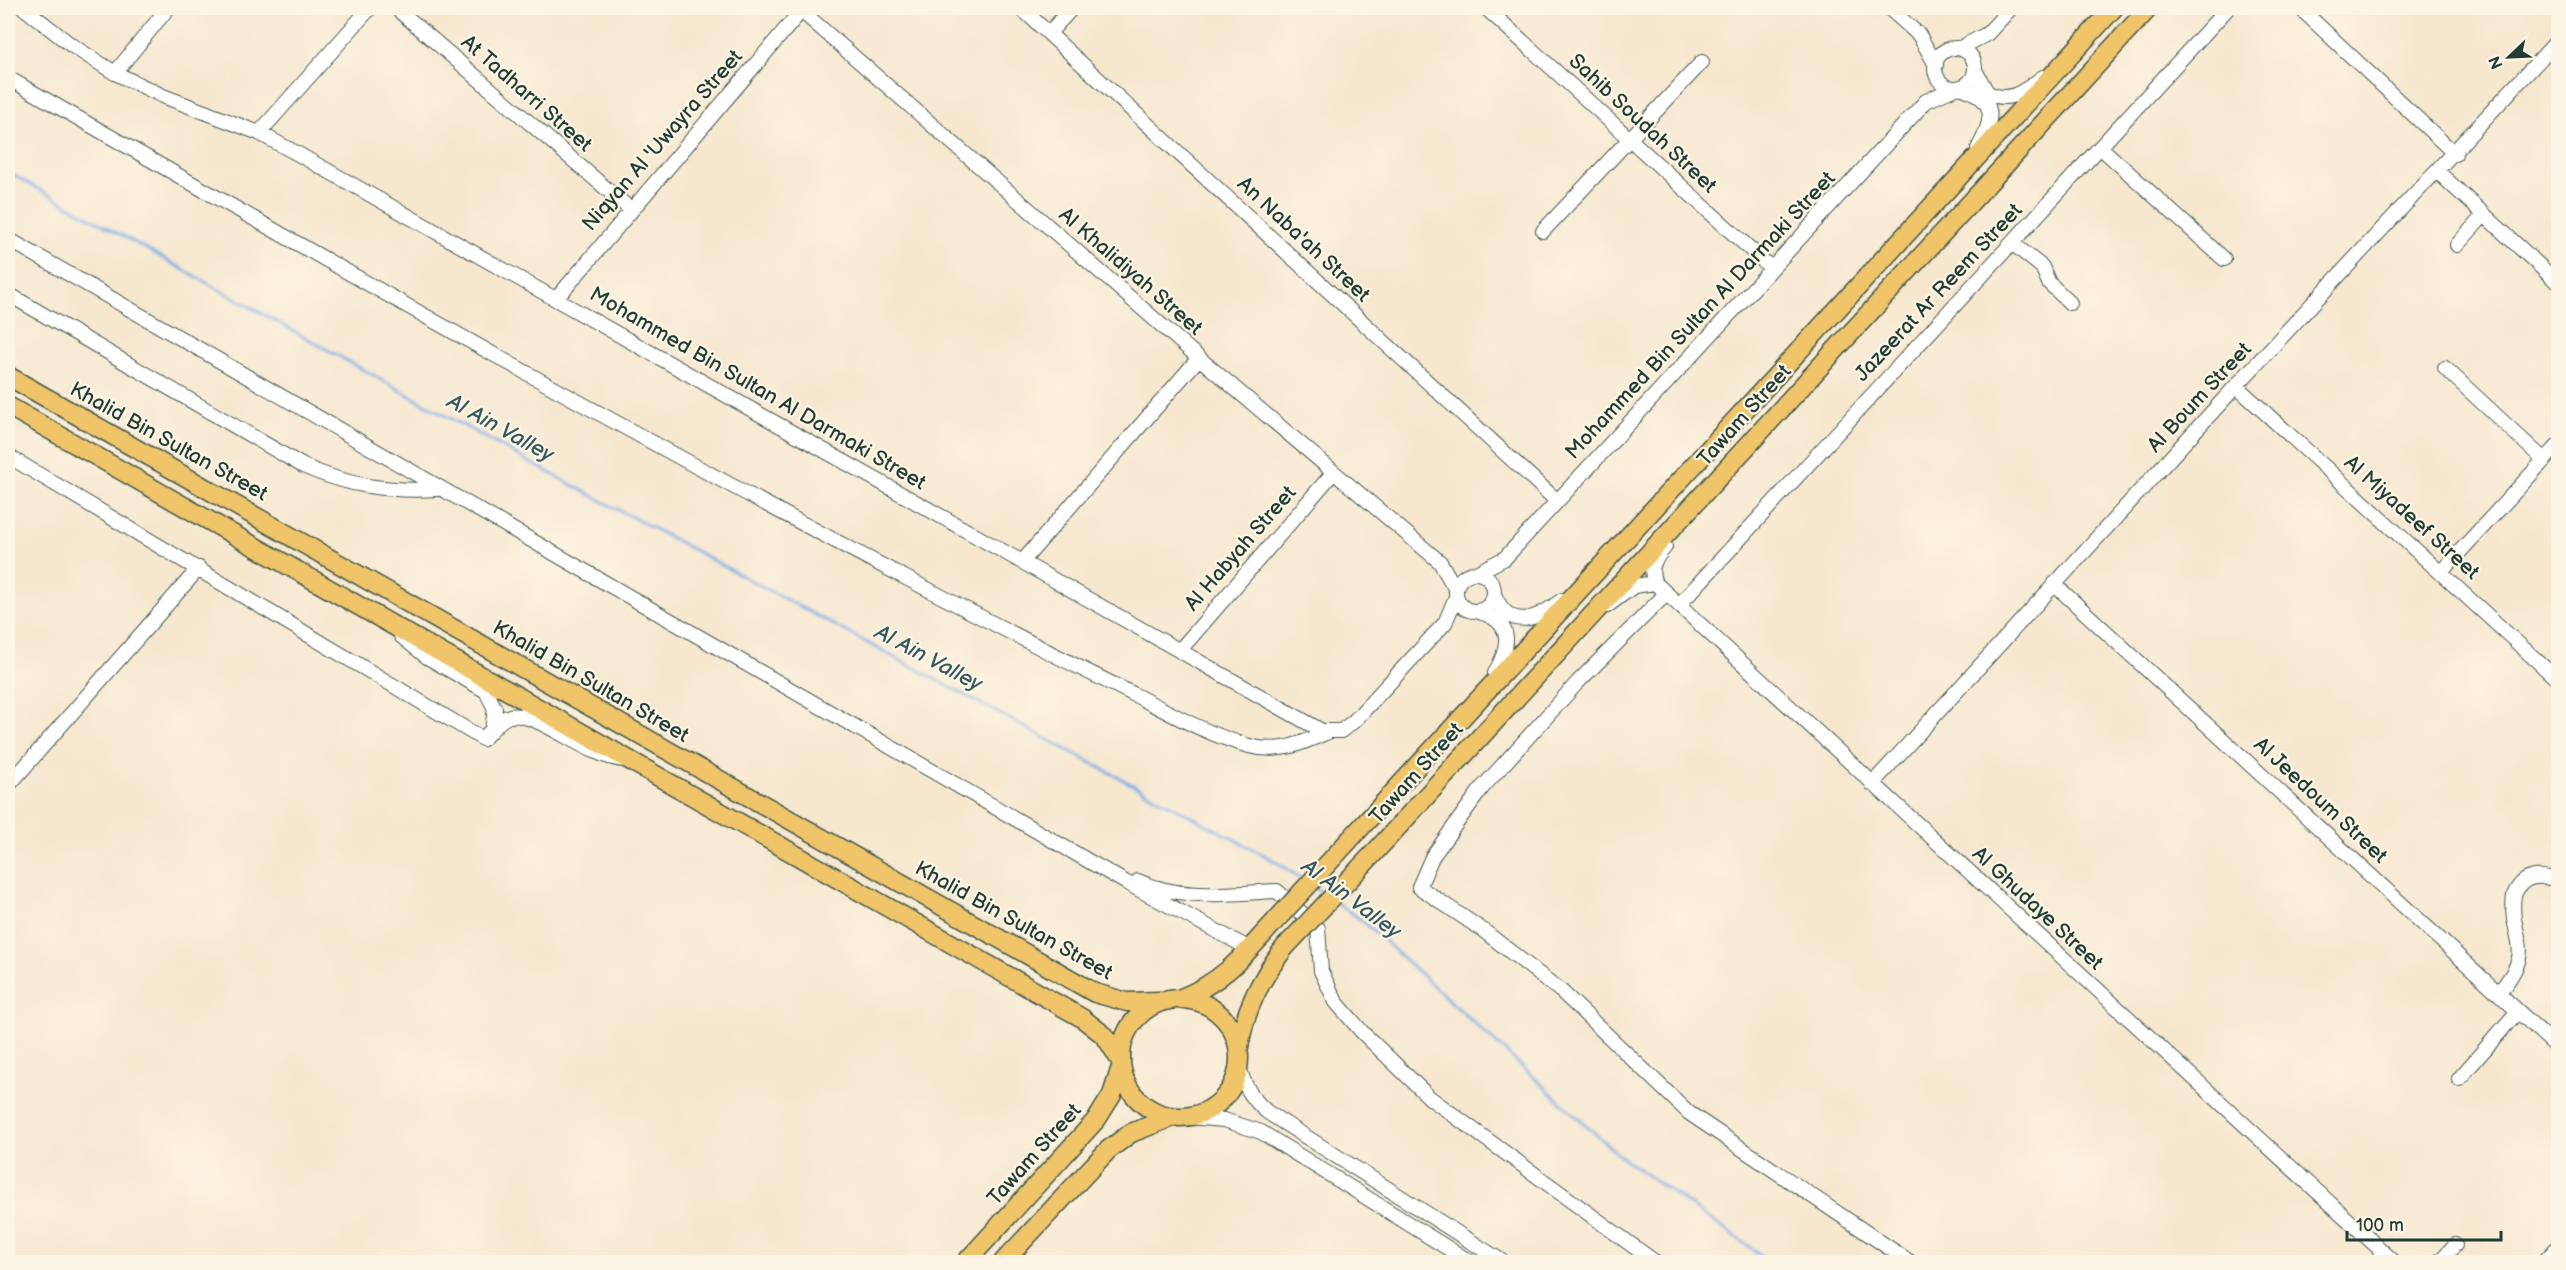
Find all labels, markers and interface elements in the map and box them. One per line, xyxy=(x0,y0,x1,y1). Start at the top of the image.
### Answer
north arrow xyxy=(2479,27,2539,87)
street label: At Tadharri Street xyxy=(456,30,598,157)
street label: Niqyan Al 'Uwayra Street xyxy=(577,44,748,236)
street label: Sahib Soudah Street xyxy=(1564,48,1722,199)
text: N xyxy=(2485,53,2508,72)
street label: Mohammed Bin Sultan Al Darmaki Street xyxy=(1560,166,1841,464)
street label: An Naba'ah Street xyxy=(1232,171,1376,308)
street label: Jazeerat Ar Reem Street xyxy=(1849,198,2028,387)
street label: Al Khalidiyah Street xyxy=(1054,202,1208,341)
street label: Mohammed Bin Sultan Al Darmaki Street xyxy=(585,282,931,496)
street label: Al Boum Street xyxy=(2142,337,2257,458)
street label: Tawam Street xyxy=(1692,359,1797,471)
street label: Khalid Bin Sultan Street xyxy=(65,377,273,507)
water label: Al Ain Valley xyxy=(442,388,559,469)
street label: Al Miyadeef Street xyxy=(2339,450,2485,585)
street label: Al Habyah Street xyxy=(1179,480,1302,616)
street label: Khalid Bin Sultan Street xyxy=(488,615,694,748)
water label: Al Ain Valley xyxy=(869,618,988,698)
street label: Tawam Street xyxy=(1364,717,1469,829)
street label: Al Jeedoum Street xyxy=(2249,732,2393,869)
street label: Al Ghudaye Street xyxy=(1967,841,2109,976)
water label: Al Ain Valley xyxy=(1295,852,1407,946)
street label: Khalid Bin Sultan Street xyxy=(910,856,1118,986)
street label: Tawam Street xyxy=(982,1098,1087,1210)
scale bar xyxy=(2347,1204,2502,1242)
text: 100 m xyxy=(2356,1215,2404,1236)

